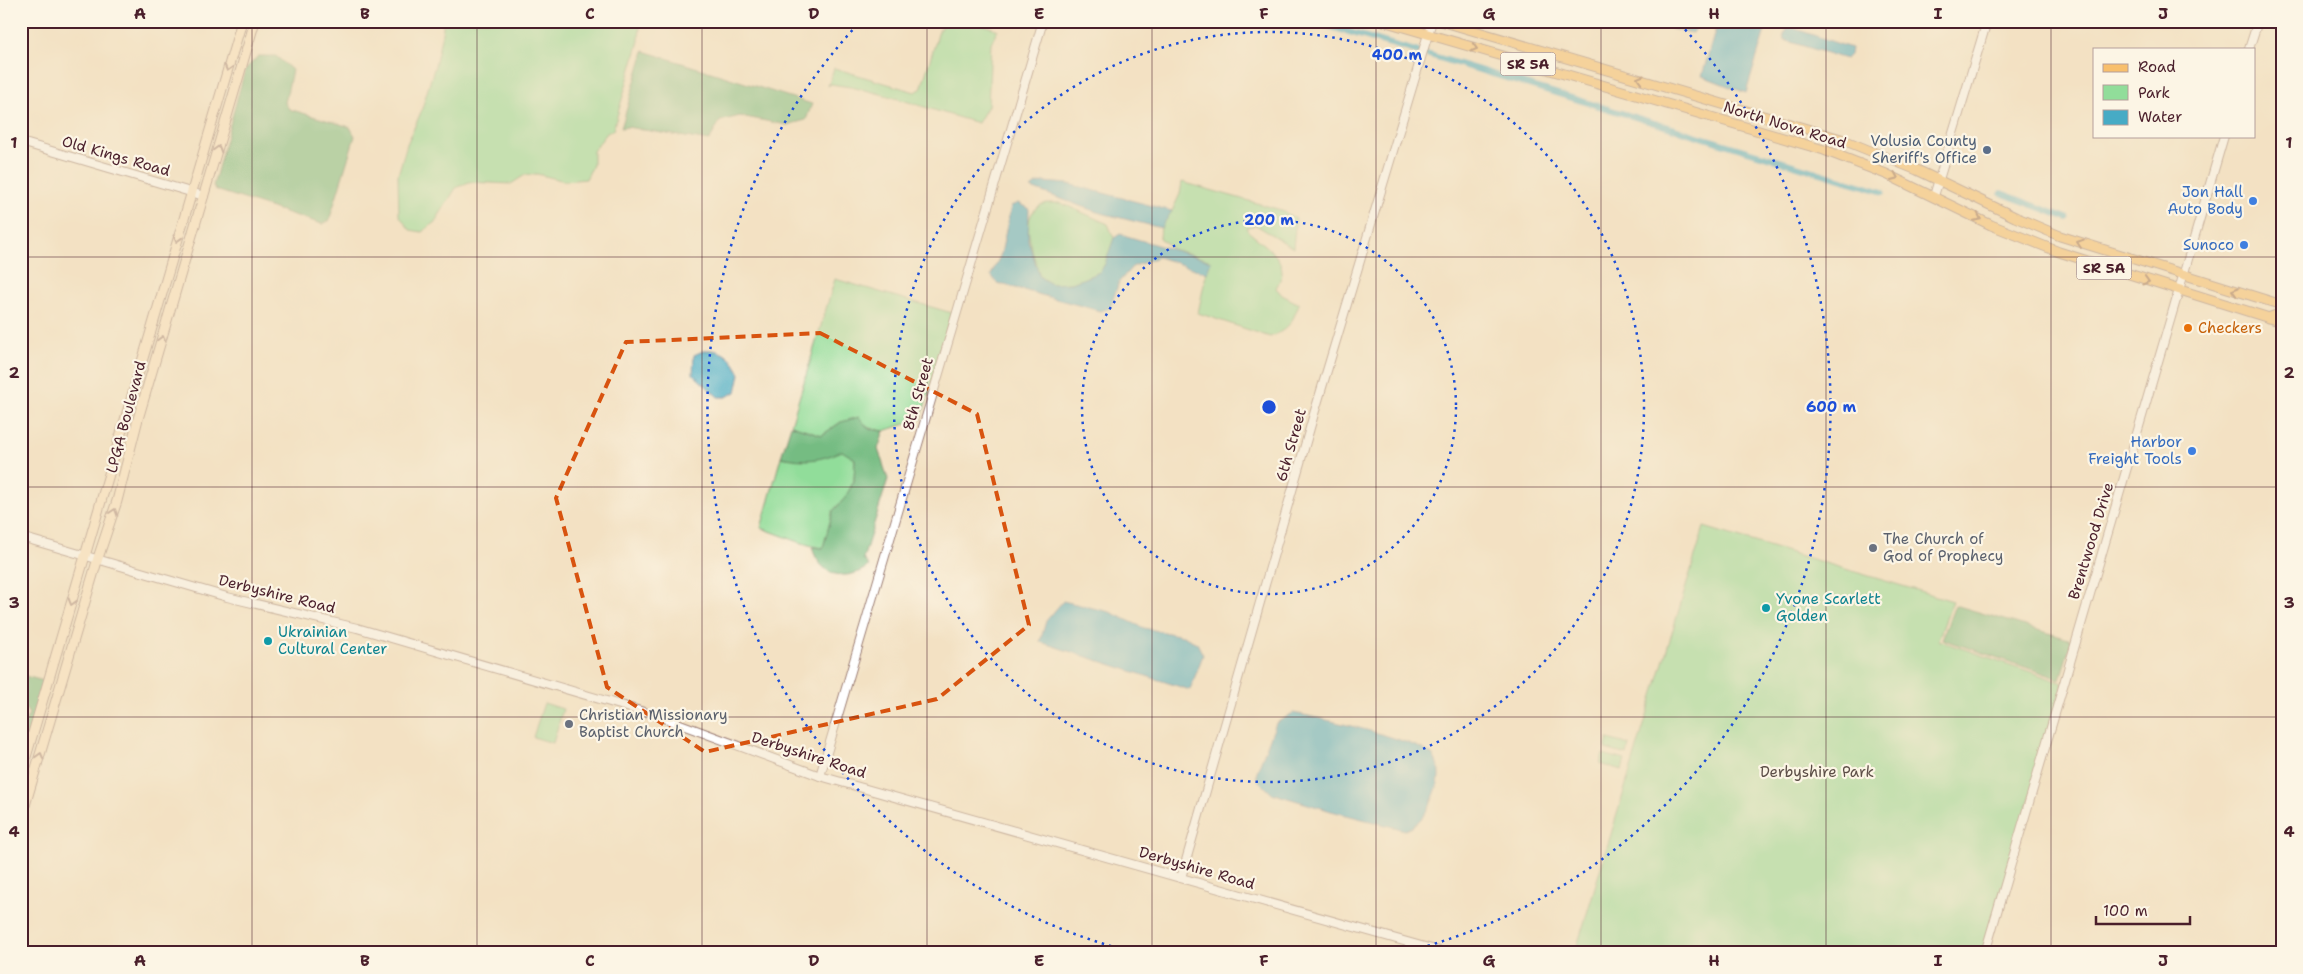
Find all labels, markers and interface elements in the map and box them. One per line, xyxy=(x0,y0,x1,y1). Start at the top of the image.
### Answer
text: A xyxy=(134,3,146,24)
text: B xyxy=(360,3,370,24)
text: C xyxy=(585,3,595,24)
text: D xyxy=(808,3,820,24)
text: E xyxy=(1034,3,1044,24)
text: F xyxy=(1259,3,1269,24)
text: G xyxy=(1483,3,1496,24)
text: H xyxy=(1708,3,1720,24)
text: I xyxy=(1934,3,1943,24)
text: J xyxy=(2158,3,2168,24)
one-way arrow xyxy=(1470,43,1478,53)
text: 400 m xyxy=(1372,45,1422,65)
legend xyxy=(2093,48,2256,138)
road number: SR 5A xyxy=(1500,52,1556,76)
text: Road xyxy=(2138,57,2176,77)
one-way arrow xyxy=(223,63,233,72)
one-way arrow xyxy=(1636,75,1644,85)
text: Park xyxy=(2138,83,2170,103)
street label: North Nova Road xyxy=(1721,97,1849,153)
text: Water xyxy=(2138,107,2182,127)
street label: Old Kings Road xyxy=(60,131,173,181)
place label: Volusia County Sheriff's Office xyxy=(1870,131,1977,168)
text: 1 xyxy=(10,132,18,153)
text: 1 xyxy=(2285,132,2293,153)
marker: Volusia County Sheriff's Office xyxy=(1981,144,1993,156)
one-way arrow xyxy=(212,145,222,154)
one-way arrow xyxy=(1890,171,1899,182)
place label: Jon Hall Auto Body xyxy=(2167,182,2243,219)
marker: Jon Hall Auto Body xyxy=(2247,195,2259,207)
text: 200 m xyxy=(1244,210,1294,230)
one-way arrow xyxy=(1973,212,1982,222)
one-way arrow xyxy=(173,235,183,243)
place label: Sunoco xyxy=(2183,235,2234,255)
one-way arrow xyxy=(2076,238,2085,248)
marker: Sunoco xyxy=(2238,239,2250,251)
road number: SR 5A xyxy=(2076,256,2132,280)
one-way arrow xyxy=(2142,275,2150,285)
one-way arrow xyxy=(2231,286,2240,296)
place label: Checkers xyxy=(2198,318,2262,338)
marker: Checkers xyxy=(2182,322,2194,334)
one-way arrow xyxy=(156,335,166,343)
street label: 8th Street xyxy=(898,355,938,433)
street label: LPGA Boulevard xyxy=(101,358,151,475)
text: 2 xyxy=(8,362,20,383)
text: 2 xyxy=(2283,362,2295,383)
text: 600 m xyxy=(1806,397,1856,417)
centre of rings xyxy=(1260,398,1278,416)
street label: 6th Street xyxy=(1271,406,1311,484)
place label: Harbor Freight Tools xyxy=(2088,432,2182,469)
marker: Harbor Freight Tools xyxy=(2186,445,2198,457)
street label: Brentwood Drive xyxy=(2064,480,2118,602)
one-way arrow xyxy=(108,508,118,517)
place label: The Church of God of Prophecy xyxy=(1883,529,2003,566)
marker: The Church of God of Prophecy xyxy=(1867,542,1879,554)
street label: Derbyshire Road xyxy=(217,570,338,618)
place label: Yvone Scarlett Golden xyxy=(1776,589,1881,626)
text: 3 xyxy=(8,592,20,613)
text: 3 xyxy=(2283,592,2295,613)
one-way arrow xyxy=(67,597,77,605)
marker: Yvone Scarlett Golden xyxy=(1760,602,1772,614)
place label: Ukrainian Cultural Center xyxy=(278,622,387,659)
marker: Ukrainian Cultural Center xyxy=(262,635,274,647)
place label: Christian Missionary Baptist Church xyxy=(579,705,728,742)
marker: Christian Missionary Baptist Church xyxy=(563,718,575,730)
street label: Derbyshire Road xyxy=(749,727,869,783)
one-way arrow xyxy=(34,752,44,760)
park label: Derbyshire Park xyxy=(1760,762,1874,782)
text: 4 xyxy=(8,821,20,842)
text: 4 xyxy=(2283,821,2295,842)
street label: Derbyshire Road xyxy=(1137,842,1258,894)
scale bar xyxy=(2096,894,2189,926)
text: 100 m xyxy=(2103,901,2148,921)
text: A xyxy=(134,950,146,971)
text: B xyxy=(360,950,370,971)
text: C xyxy=(585,950,595,971)
text: D xyxy=(808,950,820,971)
text: E xyxy=(1034,950,1044,971)
text: F xyxy=(1259,950,1269,971)
text: G xyxy=(1483,950,1496,971)
text: H xyxy=(1708,950,1720,971)
text: I xyxy=(1934,950,1943,971)
text: J xyxy=(2158,950,2168,971)

